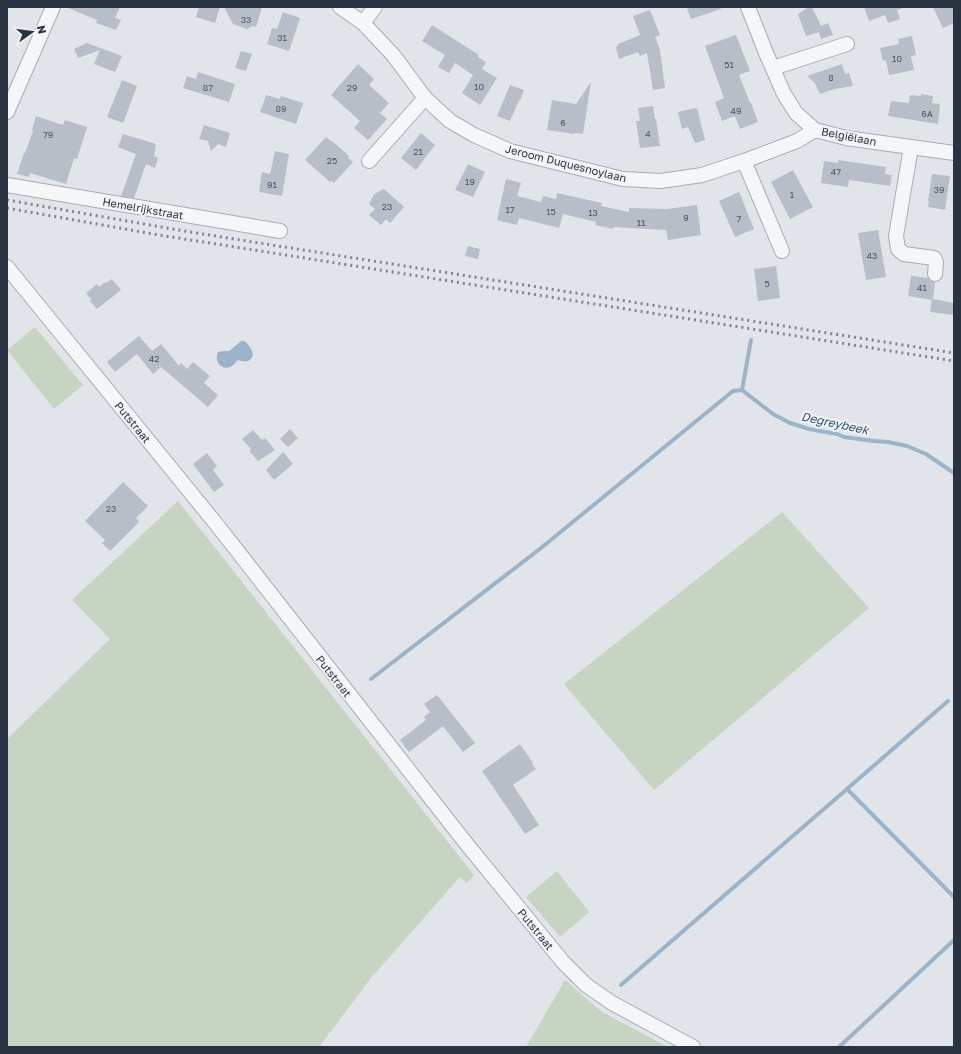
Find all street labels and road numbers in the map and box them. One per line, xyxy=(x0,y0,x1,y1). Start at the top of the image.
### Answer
street label: Belgiëlaan xyxy=(820,124,878,148)
street label: Jeroom Duquesnoylaan xyxy=(504,142,628,184)
street label: Hemelrijkstraat xyxy=(102,194,184,222)
street label: Putstraat xyxy=(112,399,154,445)
street label: Putstraat xyxy=(314,653,354,699)
street label: Putstraat xyxy=(515,906,557,952)

